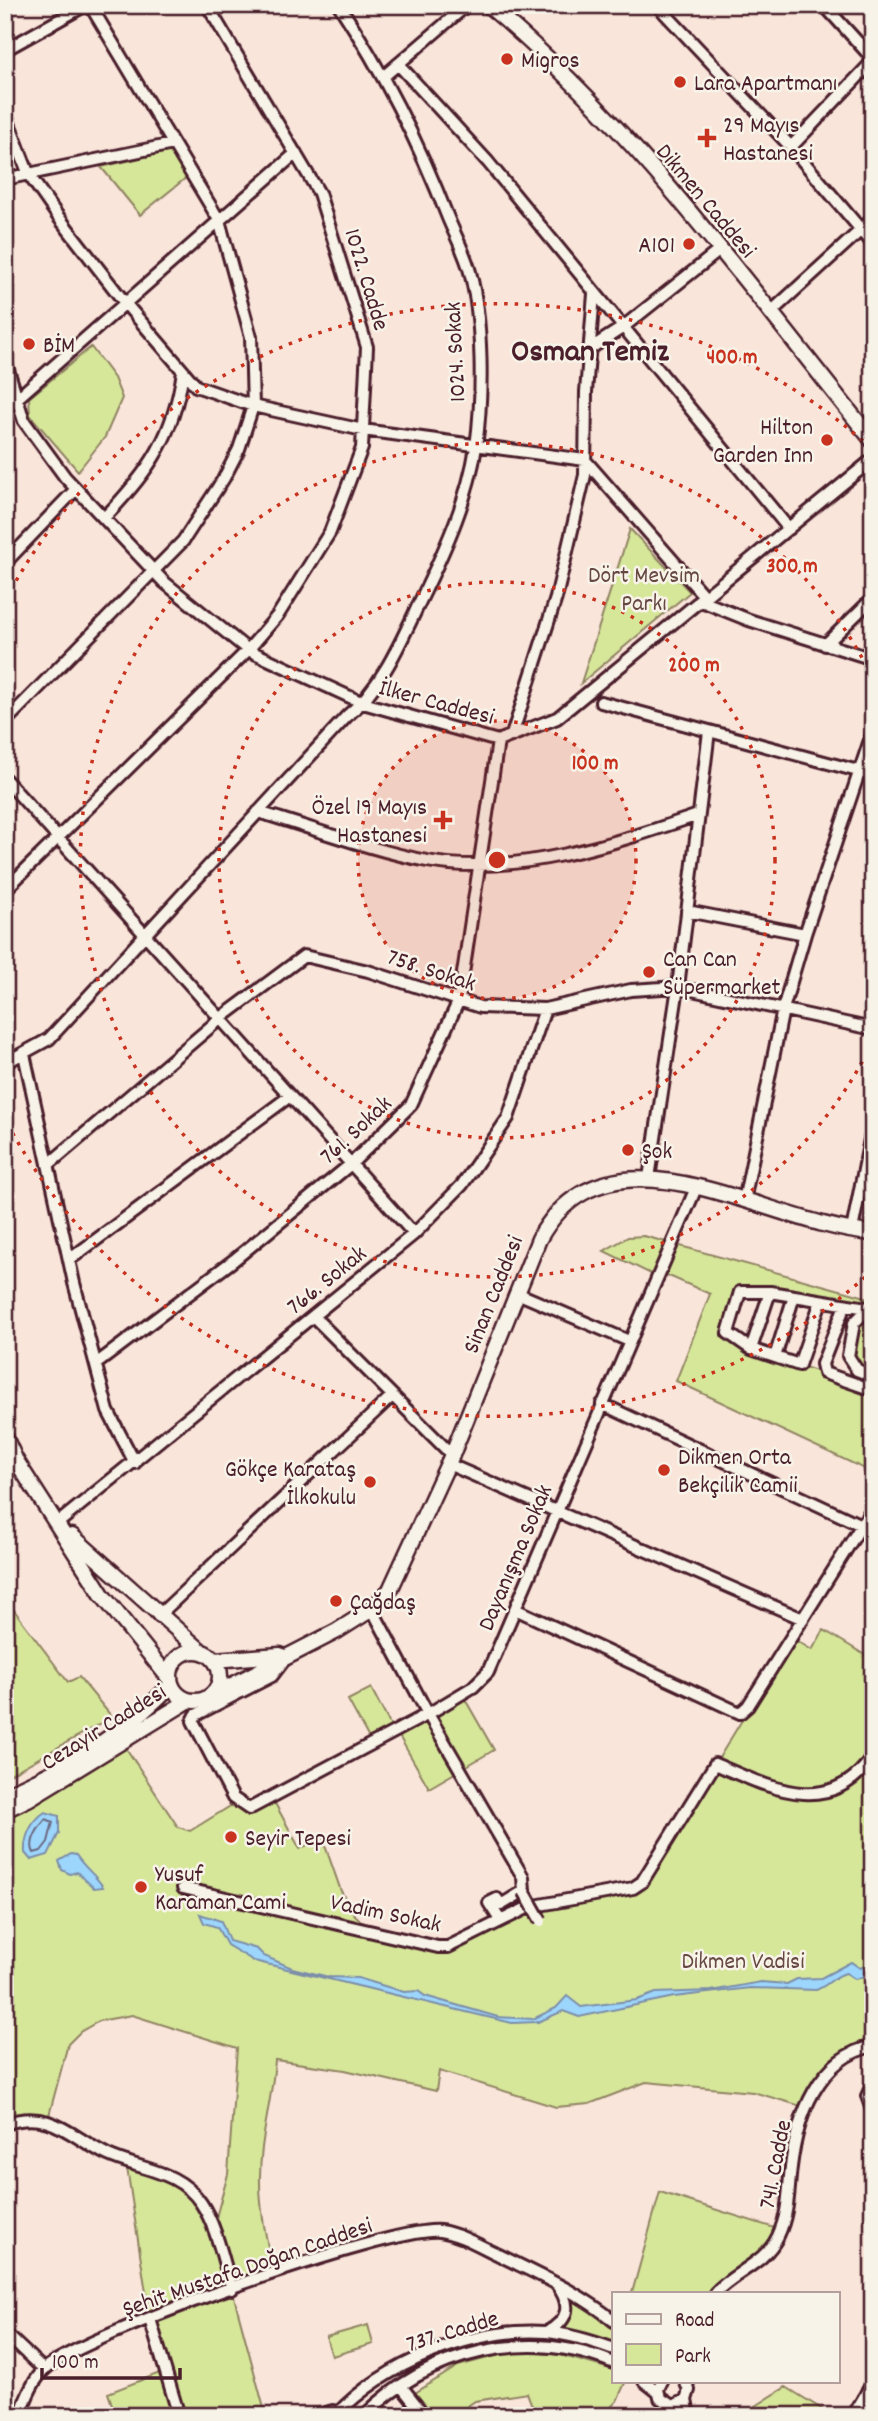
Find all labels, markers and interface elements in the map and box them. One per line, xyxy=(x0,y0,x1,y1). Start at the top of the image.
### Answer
place label: Migros xyxy=(521,45,580,79)
marker: Migros xyxy=(499,51,515,67)
place label: Lara Apartmanı xyxy=(694,68,837,102)
marker: Lara Apartmanı xyxy=(672,74,688,90)
place label: 29 Mayıs Hastanesi xyxy=(723,110,813,172)
marker: 29 Mayıs Hastanesi xyxy=(697,128,717,148)
street label: Dikmen Caddesi xyxy=(646,137,763,267)
street label: 1022. Cadde xyxy=(334,225,397,335)
place label: A101 xyxy=(638,230,675,264)
marker: A101 xyxy=(681,236,697,252)
street label: 1024. Sokak xyxy=(437,301,477,403)
place label: BİM xyxy=(43,330,75,364)
district label: Osman Temiz xyxy=(511,331,670,377)
marker: BİM xyxy=(21,336,37,352)
text: 400 m xyxy=(707,344,757,374)
place label: Hilton Garden Inn xyxy=(713,412,813,474)
marker: Hilton Garden Inn xyxy=(819,432,835,448)
text: 300 m xyxy=(766,553,818,583)
park label: Dört Mevsim Parkı xyxy=(588,560,700,622)
text: 200 m xyxy=(668,652,720,682)
street label: İlker Caddesi xyxy=(375,672,498,736)
text: 100 m xyxy=(572,750,618,780)
place label: Özel 19 Mayıs Hastanesi xyxy=(312,792,427,854)
marker: Özel 19 Mayıs Hastanesi xyxy=(433,810,453,830)
centre of rings xyxy=(485,848,509,872)
street label: 758. Sokak xyxy=(382,942,480,1002)
place label: Can Can Süpermarket xyxy=(663,944,781,1006)
marker: Can Can Süpermarket xyxy=(641,964,657,980)
street label: 761. Sokak xyxy=(313,1089,401,1174)
place label: Şok xyxy=(642,1136,672,1170)
marker: Şok xyxy=(620,1142,636,1158)
street label: Sinan Caddesi xyxy=(456,1231,534,1359)
street label: 766. Sokak xyxy=(281,1238,375,1324)
place label: Dikmen Orta Bekçilik Camii xyxy=(678,1442,798,1504)
place label: Gökçe Karataş İlkokulu xyxy=(225,1454,356,1516)
marker: Dikmen Orta Bekçilik Camii xyxy=(656,1462,672,1478)
marker: Gökçe Karataş İlkokulu xyxy=(362,1474,378,1490)
street label: Dayanışma Sokak xyxy=(471,1480,563,1637)
place label: Çağdaş xyxy=(350,1587,416,1621)
marker: Çağdaş xyxy=(328,1593,344,1609)
street label: Cezayir Caddesi xyxy=(35,1677,174,1781)
place label: Seyir Tepesi xyxy=(245,1823,351,1857)
marker: Seyir Tepesi xyxy=(223,1829,239,1845)
place label: Yusuf Karaman Cami xyxy=(155,1859,286,1921)
marker: Yusuf Karaman Cami xyxy=(133,1879,149,1895)
street label: Vadim Sokak xyxy=(327,1887,444,1943)
park label: Dikmen Vadisi xyxy=(681,1946,805,1980)
street label: 741. Cadde xyxy=(752,2117,802,2212)
street label: Şehit Mustafa Doğan Caddesi xyxy=(119,2210,377,2328)
legend xyxy=(612,2292,840,2382)
street label: 737. Cadde xyxy=(403,2303,503,2363)
text: Road xyxy=(675,2307,714,2337)
scale bar xyxy=(42,2337,180,2381)
text: Park xyxy=(675,2343,711,2373)
text: 100 m xyxy=(52,2349,99,2379)

